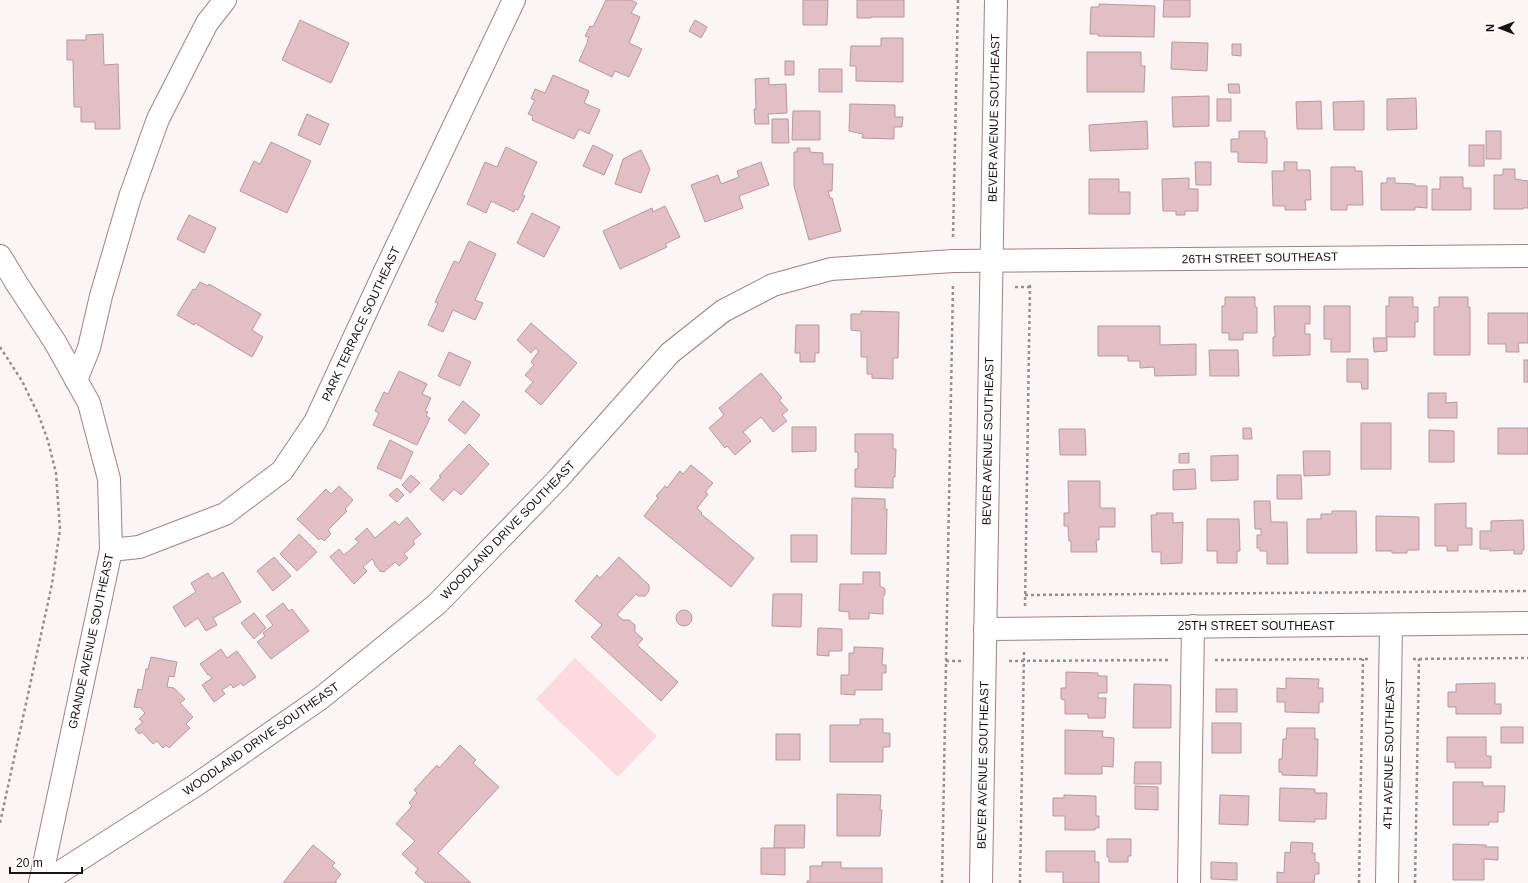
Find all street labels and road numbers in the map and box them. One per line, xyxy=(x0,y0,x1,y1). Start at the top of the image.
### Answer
street label: BEVER AVENUE SOUTHEAST xyxy=(986,33,1002,202)
street label: PARK TERRACE SOUTHEAST xyxy=(319,244,403,404)
street label: 26TH STREET SOUTHEAST xyxy=(1182,250,1339,266)
street label: BEVER AVENUE SOUTHEAST xyxy=(980,356,996,525)
street label: WOODLAND DRIVE SOUTHEAST xyxy=(438,457,579,602)
street label: GRANDE AVENUE SOUTHEAST xyxy=(66,551,117,730)
street label: 25TH STREET SOUTHEAST xyxy=(1178,619,1335,633)
street label: 4TH AVENUE SOUTHEAST xyxy=(1381,678,1397,829)
street label: WOODLAND DRIVE SOUTHEAST xyxy=(180,679,342,798)
street label: BEVER AVENUE SOUTHEAST xyxy=(975,680,991,849)

